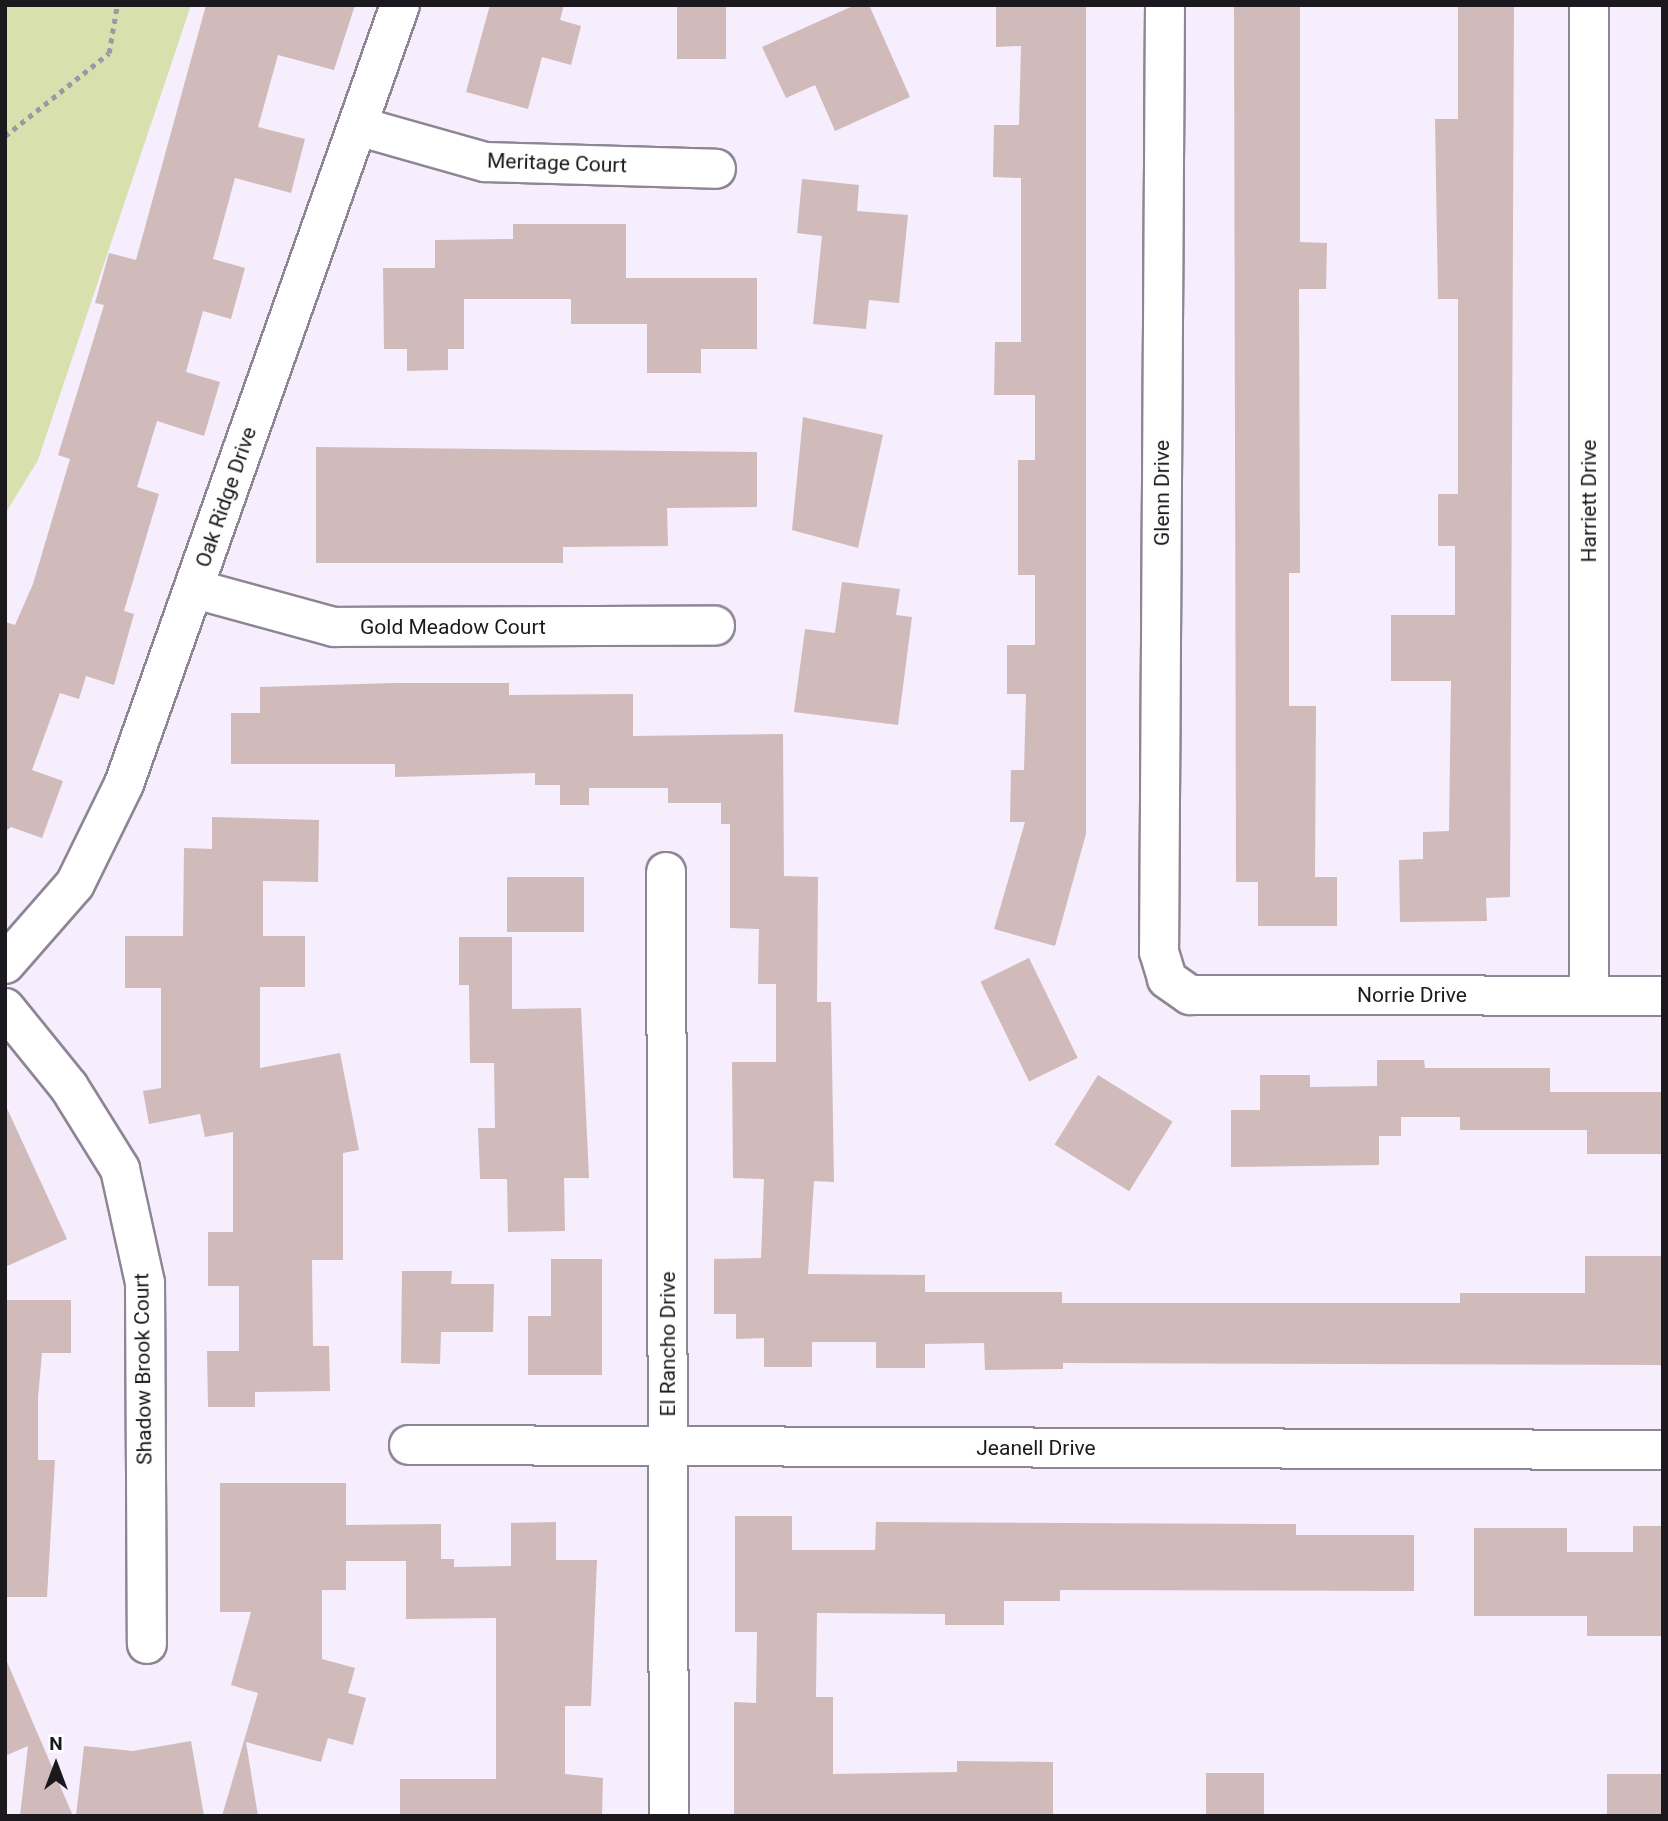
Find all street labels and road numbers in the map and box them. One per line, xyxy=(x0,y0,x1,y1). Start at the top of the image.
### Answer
street label: Meritage Court xyxy=(487,148,627,178)
street label: Oak Ridge Drive xyxy=(190,423,262,571)
street label: Harriett Drive xyxy=(1576,439,1602,563)
street label: Glenn Drive xyxy=(1149,440,1175,546)
street label: Gold Meadow Court xyxy=(360,614,546,640)
street label: Norrie Drive xyxy=(1357,982,1467,1008)
street label: El Rancho Drive xyxy=(655,1271,681,1417)
street label: Shadow Brook Court xyxy=(129,1273,157,1465)
street label: Jeanell Drive xyxy=(976,1435,1096,1461)

